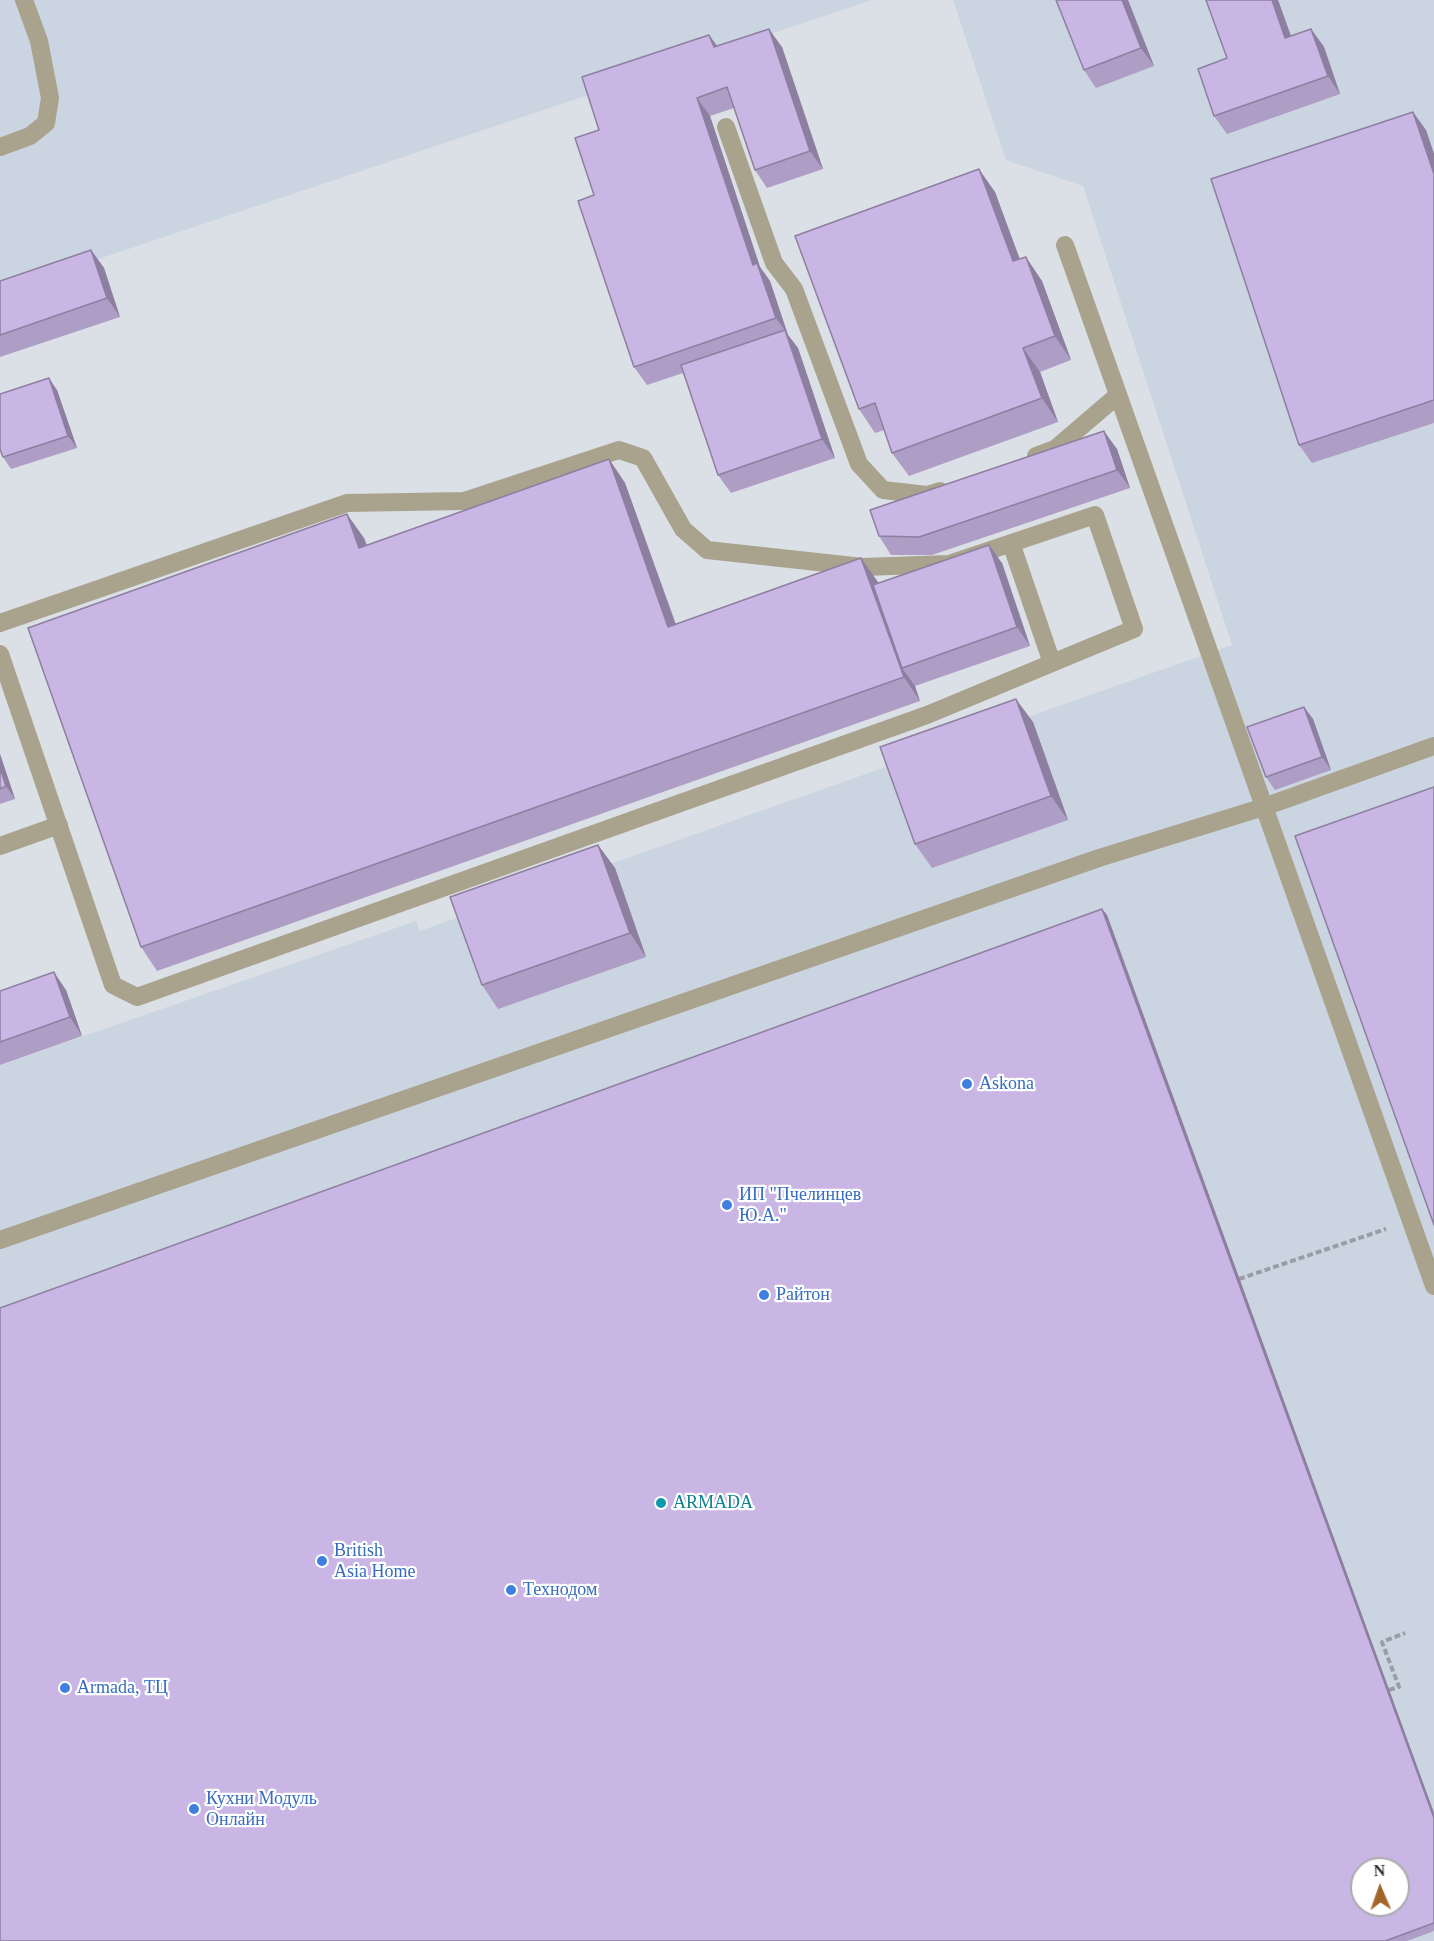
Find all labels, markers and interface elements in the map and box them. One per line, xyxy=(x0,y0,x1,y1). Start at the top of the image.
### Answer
place label: Askona xyxy=(979,1073,1034,1095)
marker: Askona xyxy=(960,1077,974,1091)
place label: ИП "Пчелинцев Ю.А." xyxy=(739,1184,861,1226)
marker: ИП "Пчелинцев Ю.А." xyxy=(720,1198,734,1212)
place label: Райтон xyxy=(776,1284,830,1306)
marker: Райтон xyxy=(757,1288,771,1302)
place label: ARMADA xyxy=(673,1492,753,1514)
marker: ARMADA xyxy=(654,1496,668,1510)
place label: British Asia Home xyxy=(334,1540,415,1582)
marker: British Asia Home xyxy=(315,1554,329,1568)
place label: Технодом xyxy=(523,1579,597,1601)
marker: Технодом xyxy=(504,1583,518,1597)
place label: Armada, ТЦ xyxy=(77,1677,168,1699)
marker: Armada, ТЦ xyxy=(58,1681,72,1695)
place label: Кухни Модуль Онлайн xyxy=(206,1788,317,1830)
marker: Кухни Модуль Онлайн xyxy=(187,1802,201,1816)
north arrow xyxy=(1350,1857,1410,1917)
text: N xyxy=(1373,1862,1385,1879)

